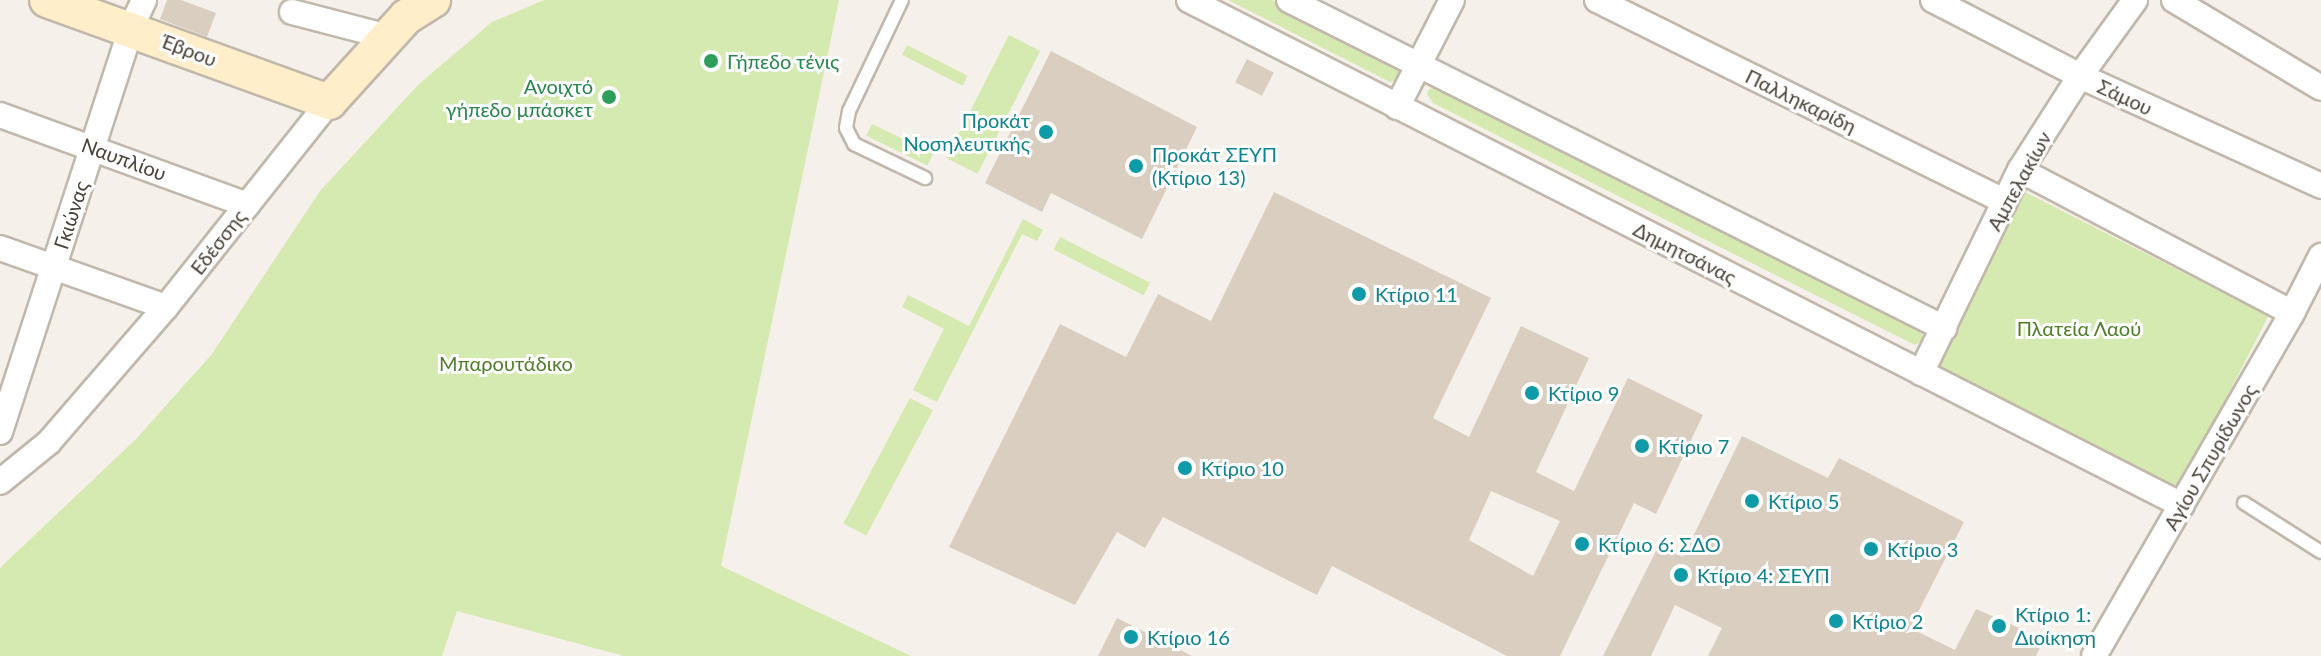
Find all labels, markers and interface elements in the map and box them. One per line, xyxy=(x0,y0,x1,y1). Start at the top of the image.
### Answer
street label: Έβρου xyxy=(158,28,220,72)
place label: Γήπεδο τένις xyxy=(727,49,839,73)
marker: Γήπεδο τένις xyxy=(702,52,720,70)
street label: Παλληκαρίδη xyxy=(1742,64,1860,138)
place label: Ανοιχτό γήπεδο μπάσκετ xyxy=(446,74,593,121)
street label: Σάμου xyxy=(2094,74,2156,120)
marker: Ανοιχτό γήπεδο μπάσκετ xyxy=(600,88,618,106)
place label: Προκάτ Νοσηλευτικής xyxy=(904,108,1030,155)
marker: Προκάτ Νοσηλευτικής xyxy=(1037,123,1055,141)
street label: Αμπελακίων xyxy=(1982,127,2056,235)
street label: Ναυπλίου xyxy=(78,133,170,185)
place label: Προκάτ ΣΕΥΠ (Κτίριο 13) xyxy=(1152,142,1277,189)
marker: Προκάτ ΣΕΥΠ (Κτίριο 13) xyxy=(1127,157,1145,175)
street label: Γκιώνας xyxy=(49,178,93,252)
street label: Εδέσσης xyxy=(185,205,251,279)
street label: Δημητσάνας xyxy=(1630,217,1740,289)
place label: Κτίριο 11 xyxy=(1375,282,1458,306)
marker: Κτίριο 11 xyxy=(1350,285,1368,303)
park label: Πλατεία Λαού xyxy=(2016,316,2142,340)
park label: Μπαρουτάδικο xyxy=(439,351,573,375)
street label: Αγίου Σπυρίδωνος xyxy=(2158,380,2262,534)
place label: Κτίριο 9 xyxy=(1548,381,1619,405)
marker: Κτίριο 9 xyxy=(1523,384,1541,402)
place label: Κτίριο 7 xyxy=(1658,434,1729,458)
marker: Κτίριο 7 xyxy=(1633,437,1651,455)
place label: Κτίριο 10 xyxy=(1201,456,1284,480)
marker: Κτίριο 10 xyxy=(1176,459,1194,477)
place label: Κτίριο 5 xyxy=(1768,489,1839,513)
marker: Κτίριο 5 xyxy=(1743,492,1761,510)
place label: Κτίριο 6: ΣΔΟ xyxy=(1598,532,1721,556)
marker: Κτίριο 6: ΣΔΟ xyxy=(1573,535,1591,553)
place label: Κτίριο 3 xyxy=(1887,537,1958,561)
marker: Κτίριο 3 xyxy=(1862,540,1880,558)
place label: Κτίριο 4: ΣΕΥΠ xyxy=(1697,563,1830,587)
marker: Κτίριο 4: ΣΕΥΠ xyxy=(1672,566,1690,584)
place label: Κτίριο 1: Διοίκηση xyxy=(2015,602,2096,649)
place label: Κτίριο 2 xyxy=(1852,609,1923,633)
marker: Κτίριο 2 xyxy=(1827,612,1845,630)
marker: Κτίριο 1: Διοίκηση xyxy=(1990,617,2008,635)
place label: Κτίριο 16 xyxy=(1147,625,1230,649)
marker: Κτίριο 16 xyxy=(1122,628,1140,646)

